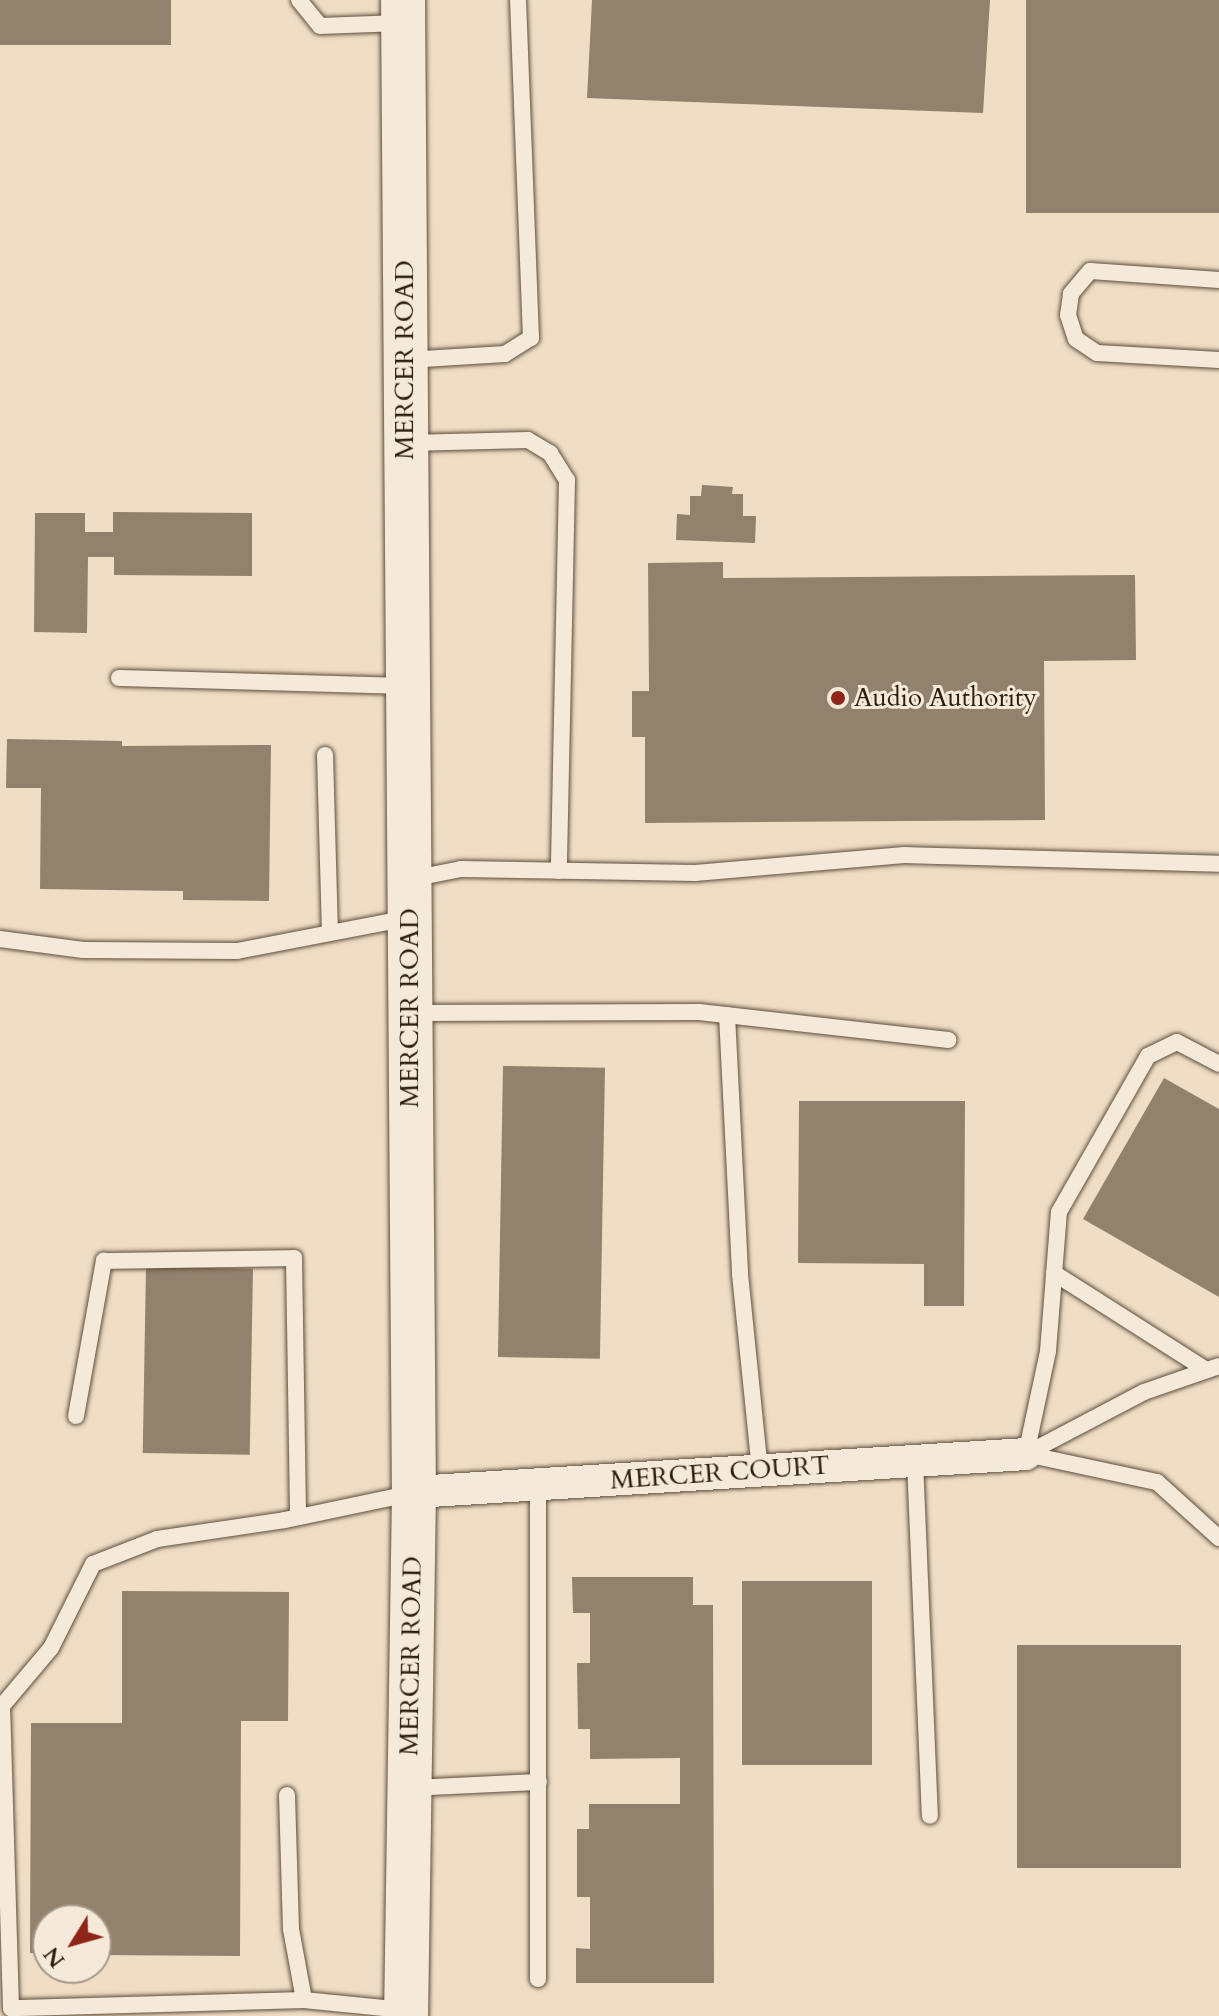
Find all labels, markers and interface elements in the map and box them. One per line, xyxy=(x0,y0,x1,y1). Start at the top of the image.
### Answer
street label: MERCER ROAD xyxy=(389,260,421,460)
place label: Audio Authority xyxy=(854,682,1037,714)
marker: Audio Authority xyxy=(829,689,847,707)
street label: MERCER ROAD xyxy=(394,908,426,1108)
street label: MERCER COURT xyxy=(609,1450,831,1496)
street label: MERCER ROAD xyxy=(394,1556,428,1756)
north arrow xyxy=(32,1904,112,1984)
text: N xyxy=(37,1941,72,1974)

